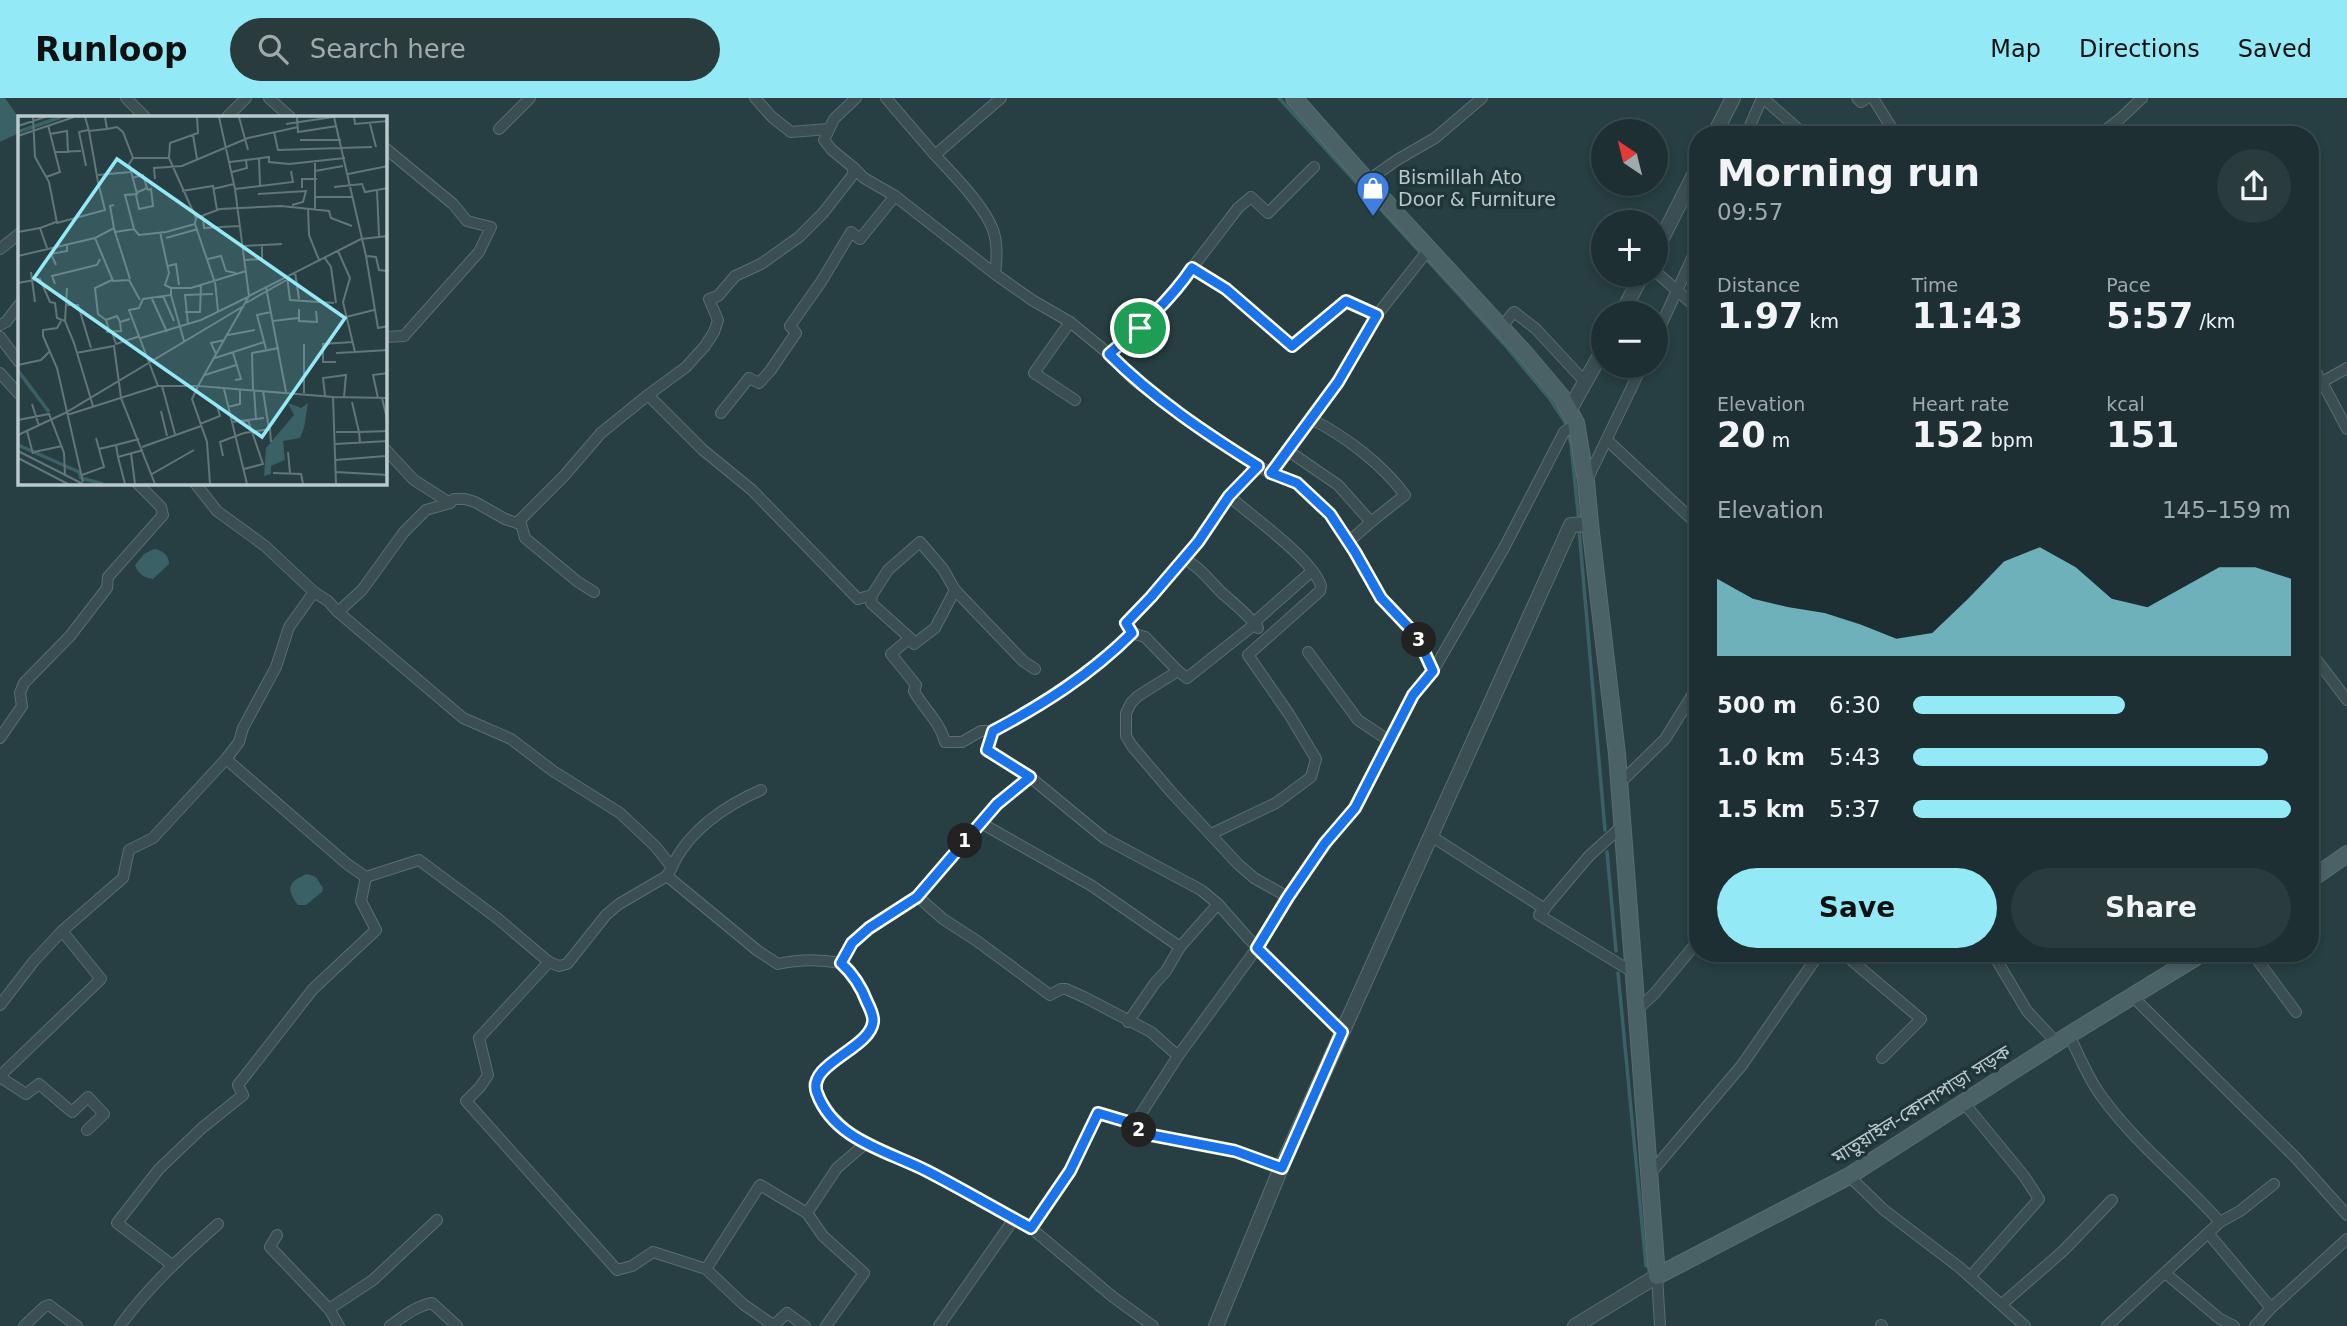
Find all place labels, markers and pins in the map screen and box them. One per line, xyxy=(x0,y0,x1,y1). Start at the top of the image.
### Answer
place label: Bismillah Ato Door & Furniture xyxy=(1398,166,1556,210)
shop icon: Bismillah Ato Door & Furniture xyxy=(1354,169,1392,218)
pin xyxy=(1110,298,1170,358)
pin: 3 xyxy=(1402,622,1436,658)
pin: 1 xyxy=(948,824,982,858)
pin: 2 xyxy=(1122,1112,1156,1148)

